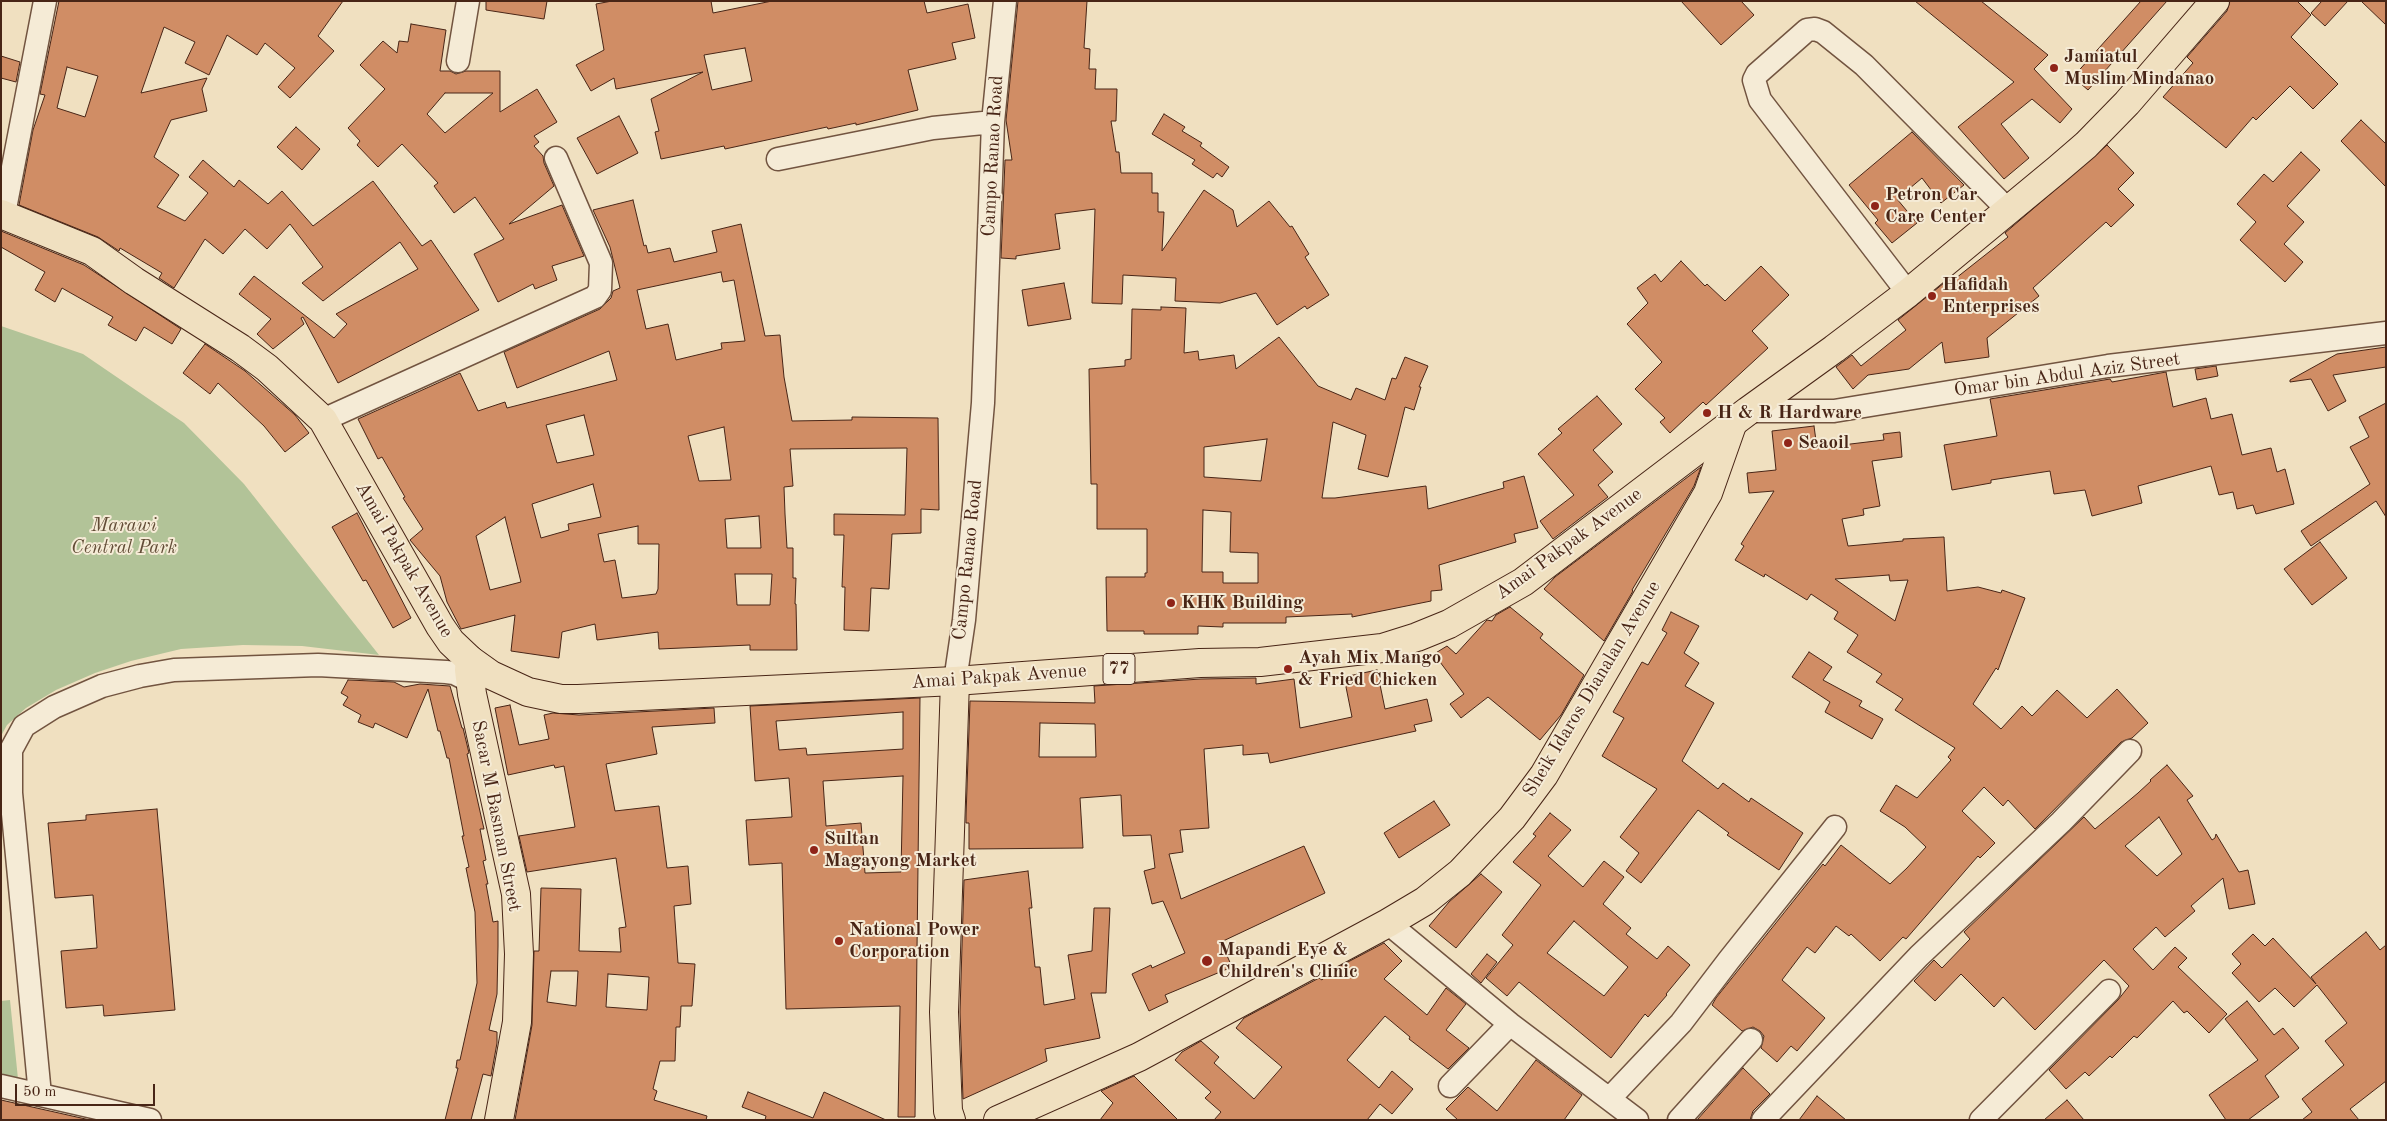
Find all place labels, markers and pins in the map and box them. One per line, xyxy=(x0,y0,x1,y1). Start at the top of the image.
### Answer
place label: Jamiatul Muslim Mindanao xyxy=(2064,46,2214,90)
marker: Jamiatul Muslim Mindanao xyxy=(2048,62,2060,74)
place label: Petron Car Care Center xyxy=(1885,184,1986,228)
marker: Petron Car Care Center xyxy=(1869,200,1881,212)
place label: Hafidah Enterprises xyxy=(1942,274,2039,318)
marker: Hafidah Enterprises xyxy=(1926,290,1938,302)
place label: H & R Hardware xyxy=(1717,402,1862,424)
marker: H & R Hardware xyxy=(1701,407,1713,419)
place label: Seaoil xyxy=(1798,432,1849,454)
marker: Seaoil xyxy=(1782,437,1794,449)
place label: KHK Building xyxy=(1181,592,1304,614)
marker: KHK Building xyxy=(1165,597,1177,609)
place label: Ayah Mix Mango & Fried Chicken xyxy=(1298,647,1441,691)
marker: Ayah Mix Mango & Fried Chicken xyxy=(1282,663,1294,675)
place label: Sultan Magayong Market xyxy=(824,828,977,872)
marker: Sultan Magayong Market xyxy=(808,844,820,856)
place label: National Power Corporation xyxy=(849,919,979,963)
marker: National Power Corporation xyxy=(833,935,845,947)
place label: Mapandi Eye & Children's Clinic xyxy=(1218,939,1358,983)
marker: Mapandi Eye & Children's Clinic xyxy=(1200,954,1214,968)

